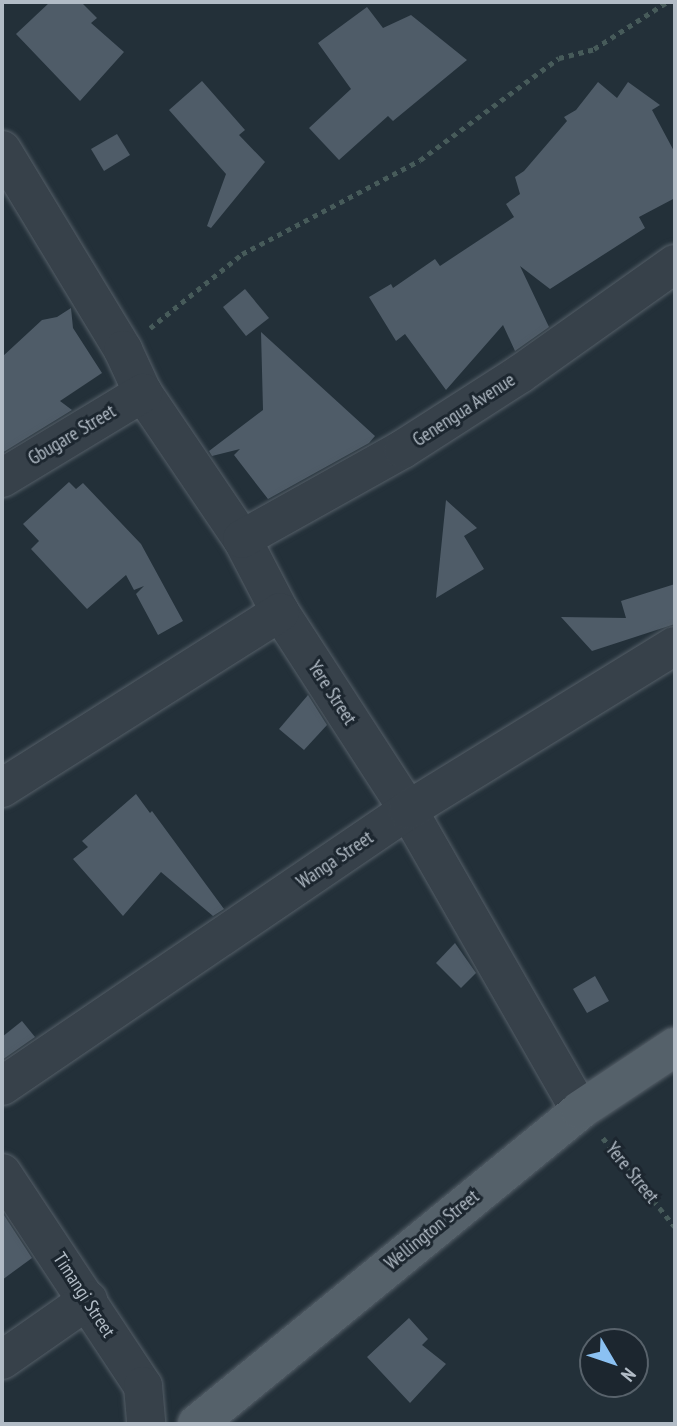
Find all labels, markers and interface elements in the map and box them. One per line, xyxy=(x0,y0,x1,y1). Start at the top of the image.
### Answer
street label: Genengua Avenue xyxy=(408,368,520,452)
street label: Gbugare Street xyxy=(24,400,120,470)
street label: Yere Street xyxy=(303,657,361,729)
street label: Wanga Street xyxy=(292,826,378,894)
street label: Yere Street xyxy=(601,1138,663,1208)
street label: Wellington Street xyxy=(380,1185,484,1275)
street label: Timangi Street xyxy=(48,1248,120,1342)
north arrow xyxy=(579,1328,649,1398)
text: N xyxy=(616,1363,641,1386)

